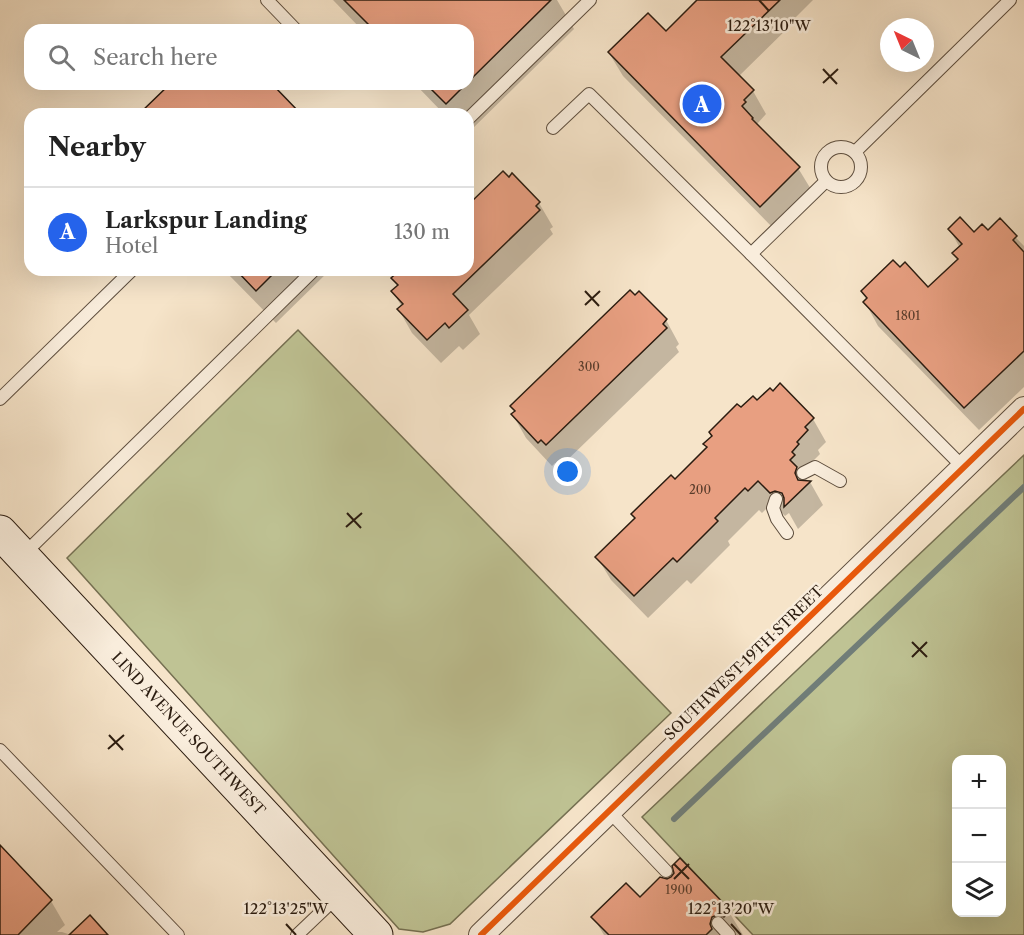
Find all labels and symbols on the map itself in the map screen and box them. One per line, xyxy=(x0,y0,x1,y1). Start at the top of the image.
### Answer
text: 122°13'10"W xyxy=(727,16,812,35)
north arrow xyxy=(880,18,934,72)
pin: A xyxy=(682,82,722,126)
house number: 1801 xyxy=(896,308,920,323)
house number: 300 xyxy=(578,359,600,374)
your location xyxy=(553,457,582,486)
house number: 200 xyxy=(689,482,711,497)
street label: SOUTHWEST 19TH STREET xyxy=(660,581,828,744)
street label: LIND AVENUE SOUTHWEST xyxy=(108,648,270,820)
house number: 1900 xyxy=(665,882,693,897)
text: 122°13'25"W xyxy=(243,899,329,918)
text: 122°13'20"W xyxy=(688,899,775,918)

